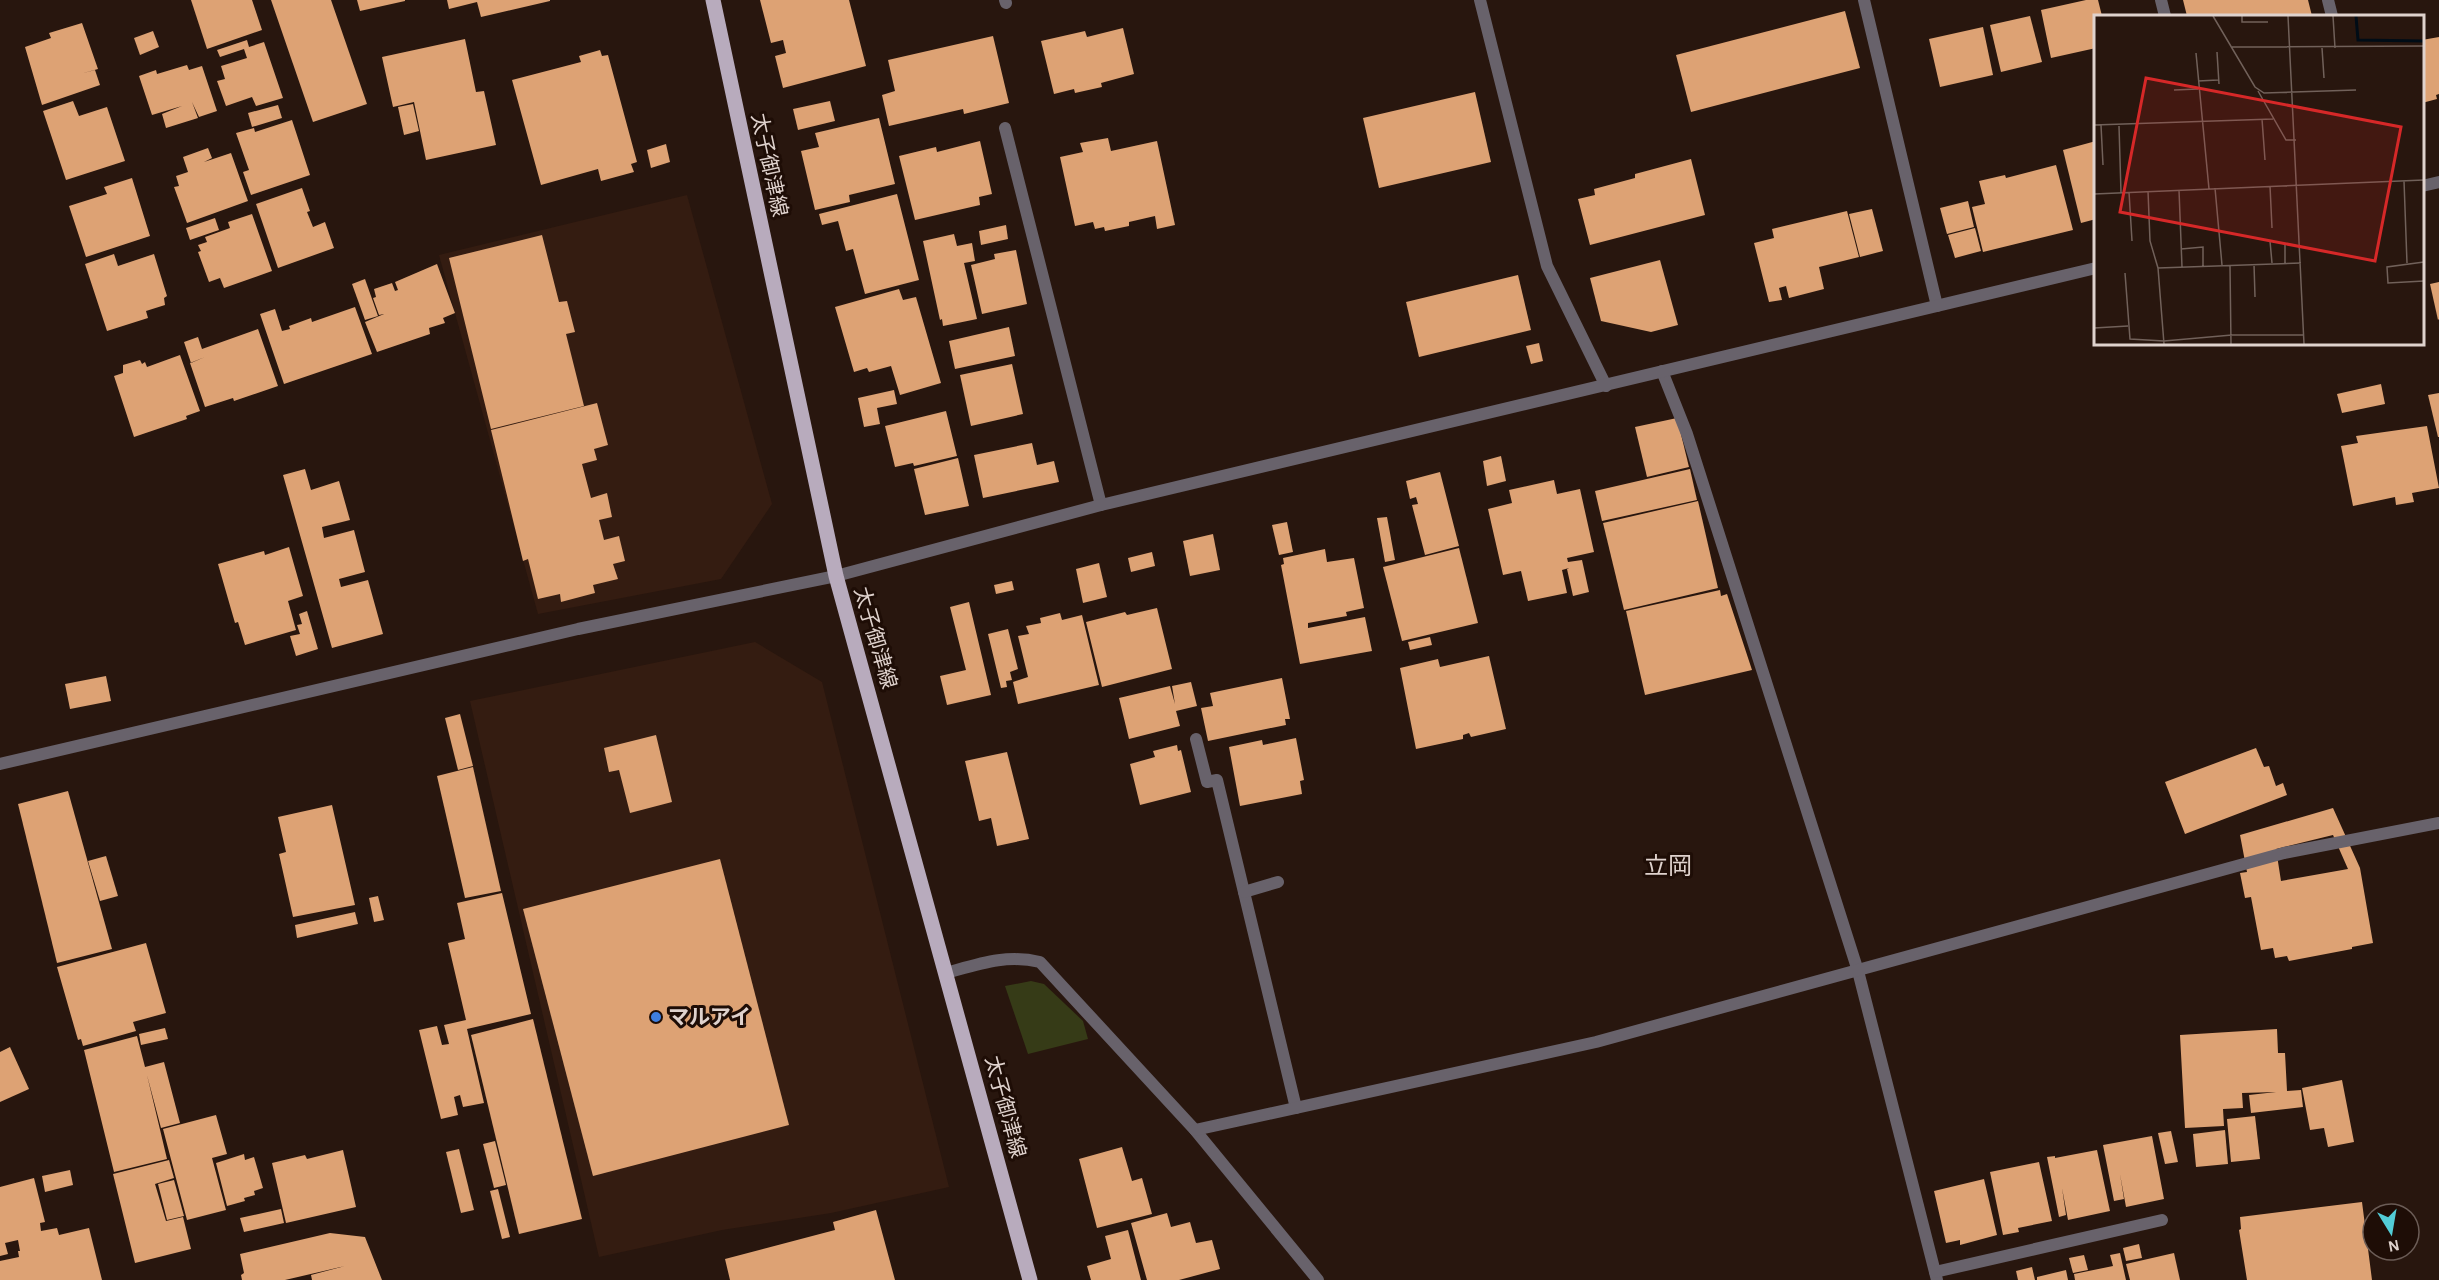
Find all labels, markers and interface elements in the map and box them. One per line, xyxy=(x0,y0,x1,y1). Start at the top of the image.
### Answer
inset map xyxy=(2094,15,2424,345)
street label: 太子御津線 xyxy=(748,111,791,219)
street label: 太子御津線 xyxy=(850,584,901,691)
district label: 立岡 xyxy=(1644,854,1692,879)
place label: マルアイ xyxy=(668,1006,751,1028)
marker: マルアイ xyxy=(649,1010,663,1024)
street label: 太子御津線 xyxy=(981,1053,1030,1160)
north arrow xyxy=(2361,1202,2421,1262)
text: N xyxy=(2387,1237,2401,1255)

